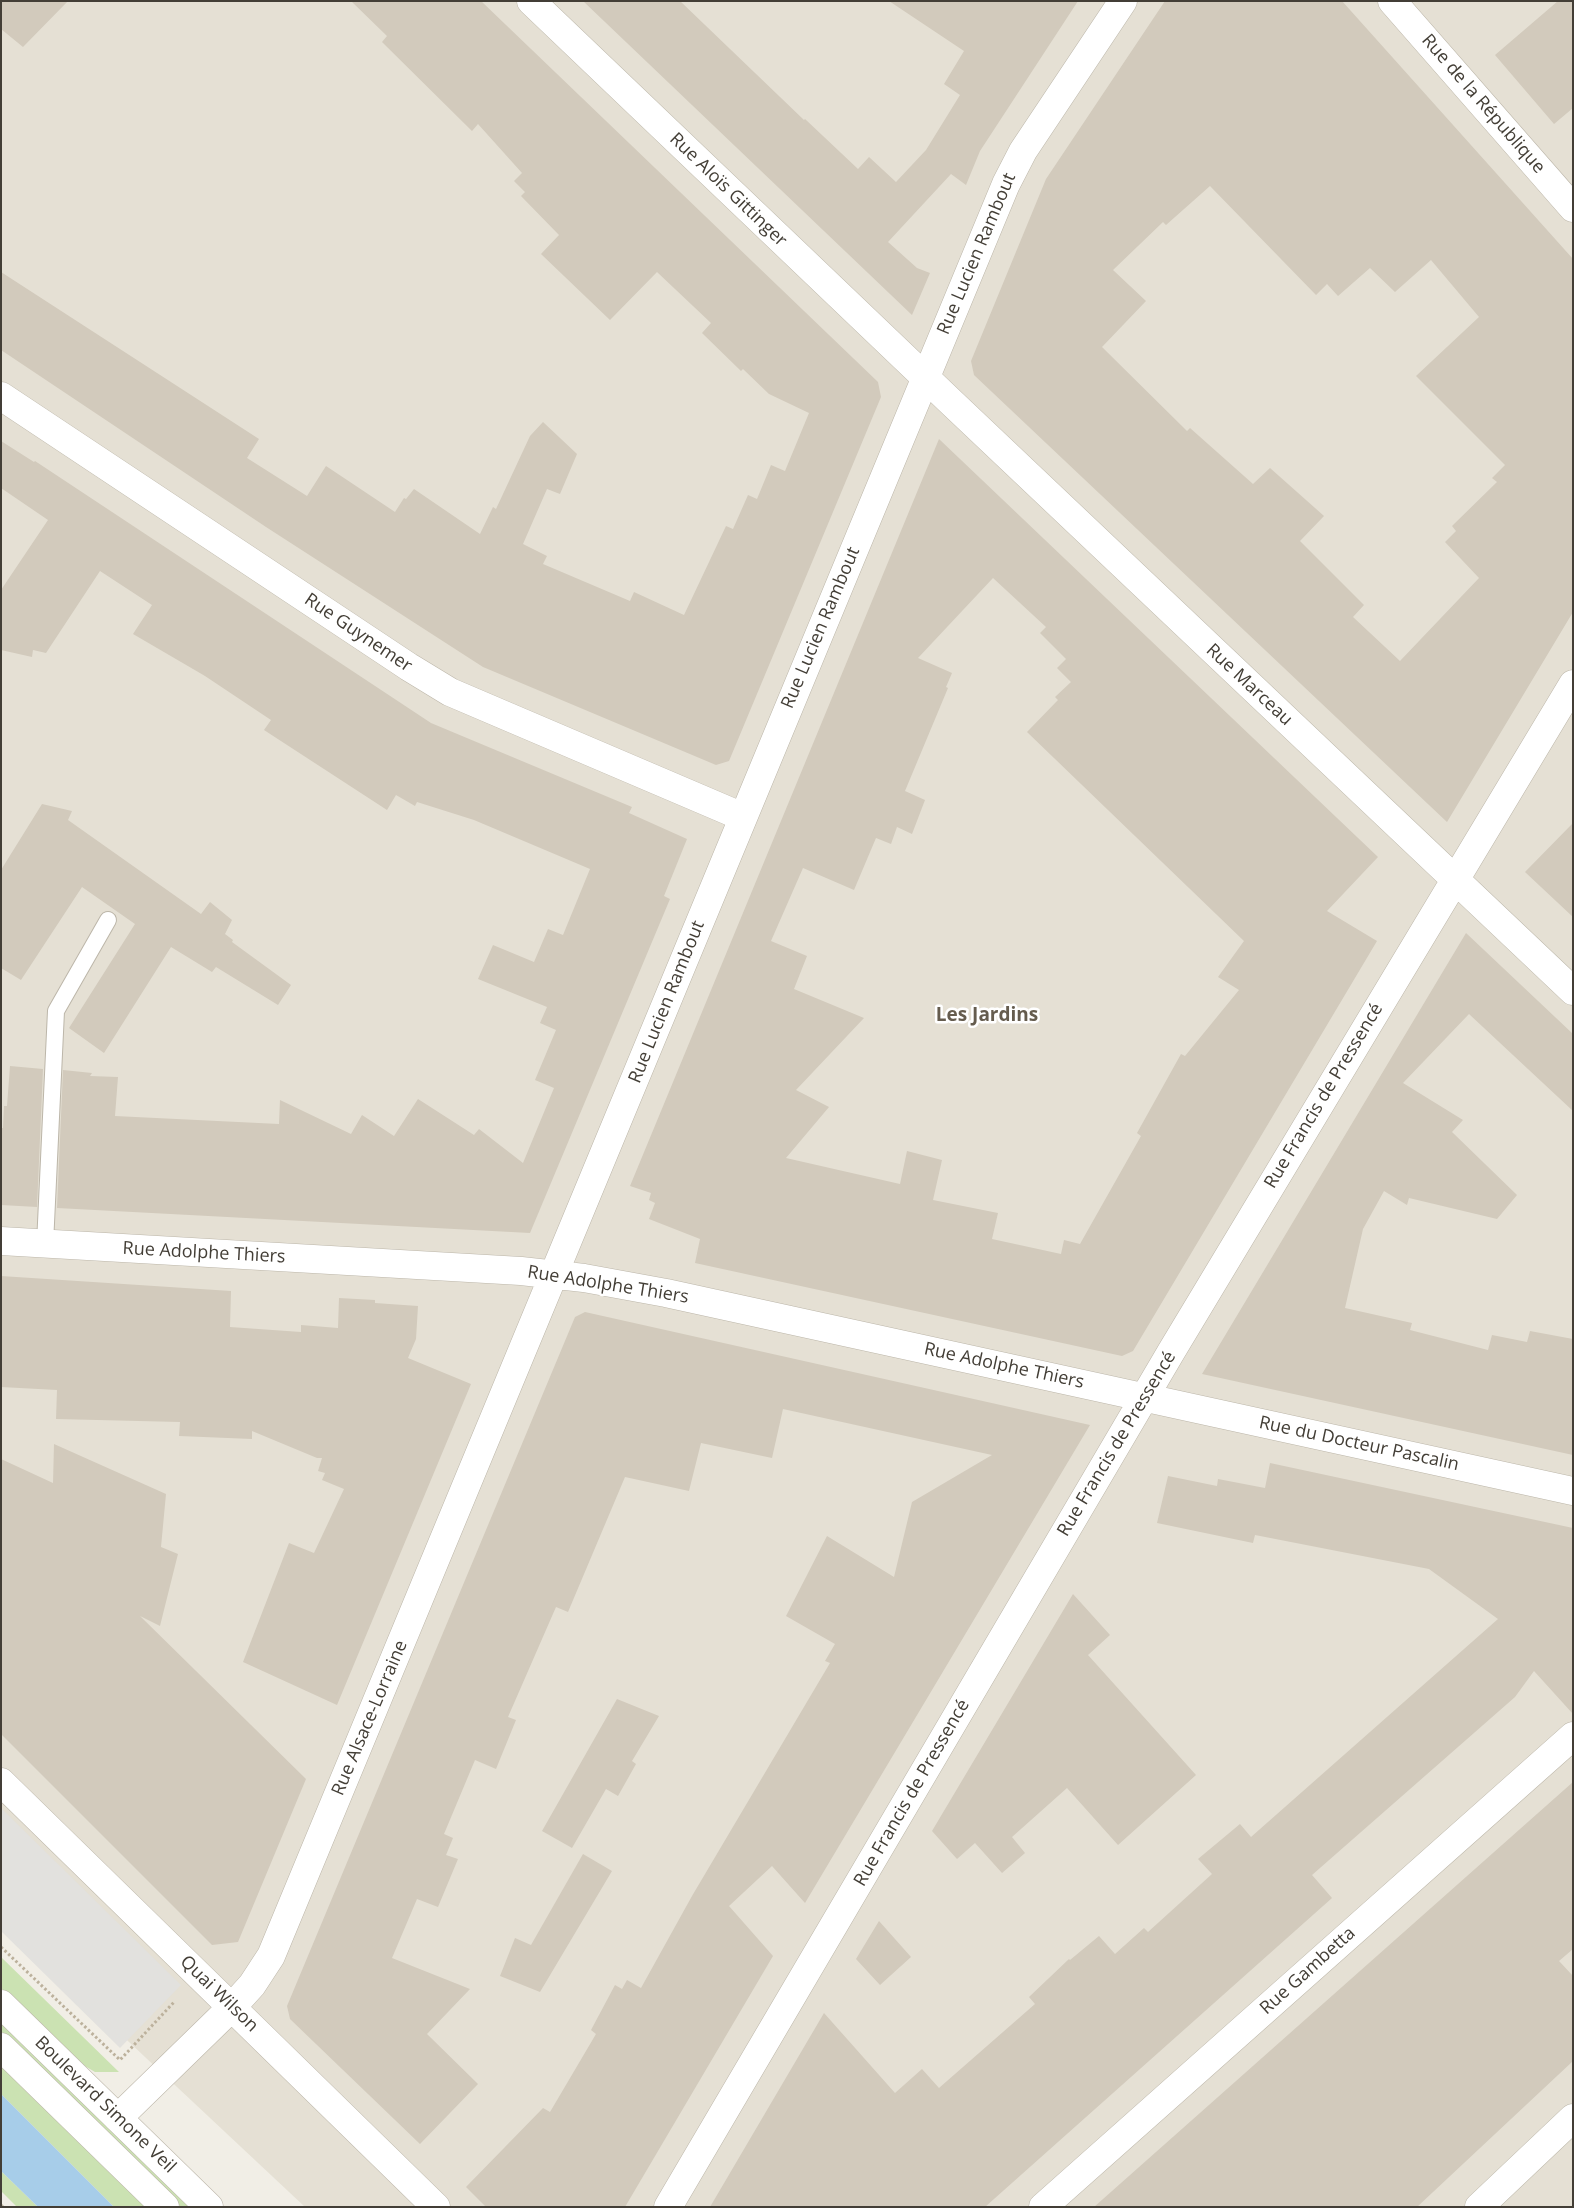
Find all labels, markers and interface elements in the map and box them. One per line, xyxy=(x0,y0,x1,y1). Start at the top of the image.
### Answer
street label: Rue de la République xyxy=(1417,30,1549,178)
street label: Rue Aloïs Gittinger xyxy=(665,128,791,252)
street label: Rue Lucien Rambout xyxy=(933,170,1021,338)
street label: Rue Lucien Rambout xyxy=(777,544,865,712)
street label: Rue Guynemer xyxy=(300,589,416,677)
street label: Rue Marceau xyxy=(1201,640,1297,730)
street label: Rue Lucien Rambout xyxy=(625,918,709,1086)
street label: Rue Francis de Pressencé xyxy=(1260,1000,1388,1192)
district label: Les Jardins xyxy=(936,1005,1038,1027)
street label: Rue Adolphe Thiers xyxy=(122,1238,286,1268)
street label: Rue Adolphe Thiers xyxy=(526,1262,690,1308)
street label: Rue Adolphe Thiers xyxy=(922,1338,1086,1394)
street label: Rue Francis de Pressencé xyxy=(1053,1348,1181,1540)
street label: Rue du Docteur Pascalin xyxy=(1257,1412,1461,1476)
street label: Rue Alsace-Lorraine xyxy=(328,1637,412,1799)
street label: Rue Francis de Pressencé xyxy=(850,1696,974,1890)
street label: Rue Gambetta xyxy=(1256,1923,1360,2019)
street label: Quai Wilson xyxy=(175,1951,263,2037)
street label: Boulevard Simone Veil xyxy=(30,2032,180,2178)

